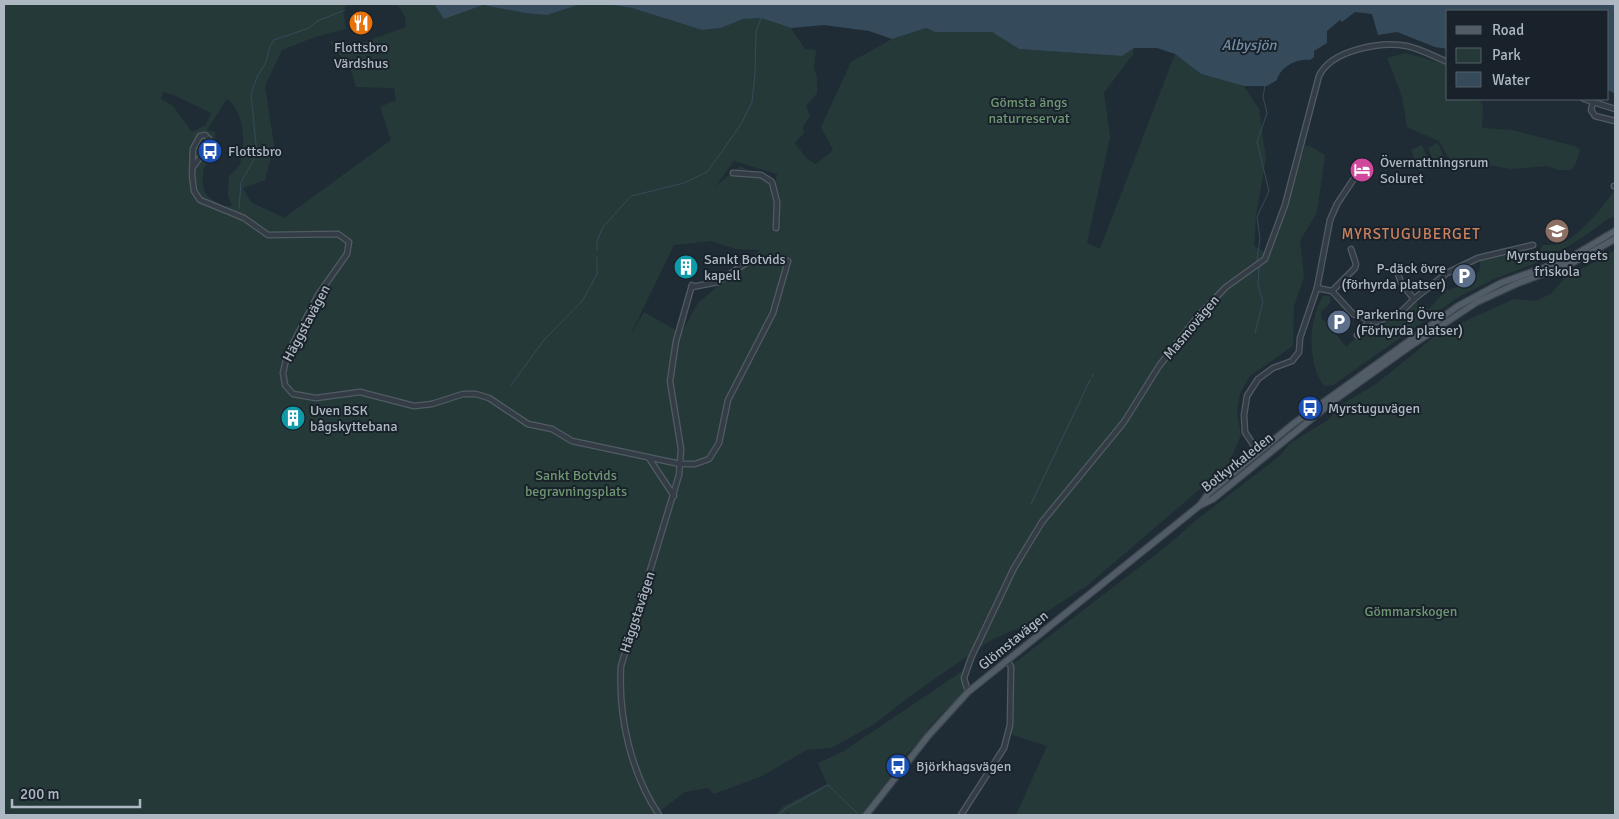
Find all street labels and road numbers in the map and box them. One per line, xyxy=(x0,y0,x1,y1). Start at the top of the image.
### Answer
street label: Häggstavägen xyxy=(279,282,334,365)
street label: Masmovägen xyxy=(1160,292,1223,363)
street label: Botkyrkaleden xyxy=(1198,429,1277,496)
street label: Häggstavägen xyxy=(616,569,659,655)
street label: Glömstavägen xyxy=(975,607,1052,674)

